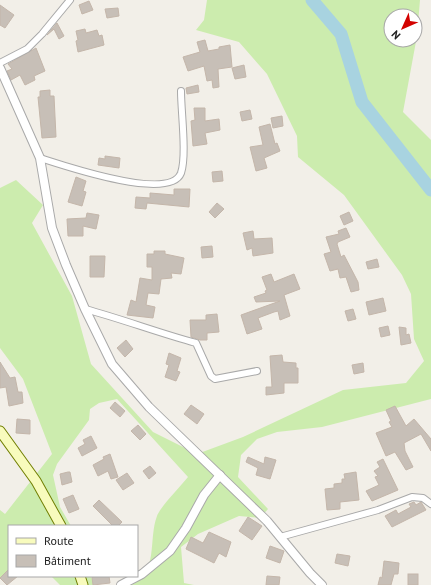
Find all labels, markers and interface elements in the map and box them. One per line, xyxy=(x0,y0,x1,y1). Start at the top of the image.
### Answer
north arrow xyxy=(383,8,423,48)
text: N xyxy=(388,28,403,43)
legend xyxy=(8,525,138,577)
text: Route xyxy=(44,533,74,548)
text: Bâtiment xyxy=(44,553,91,568)

